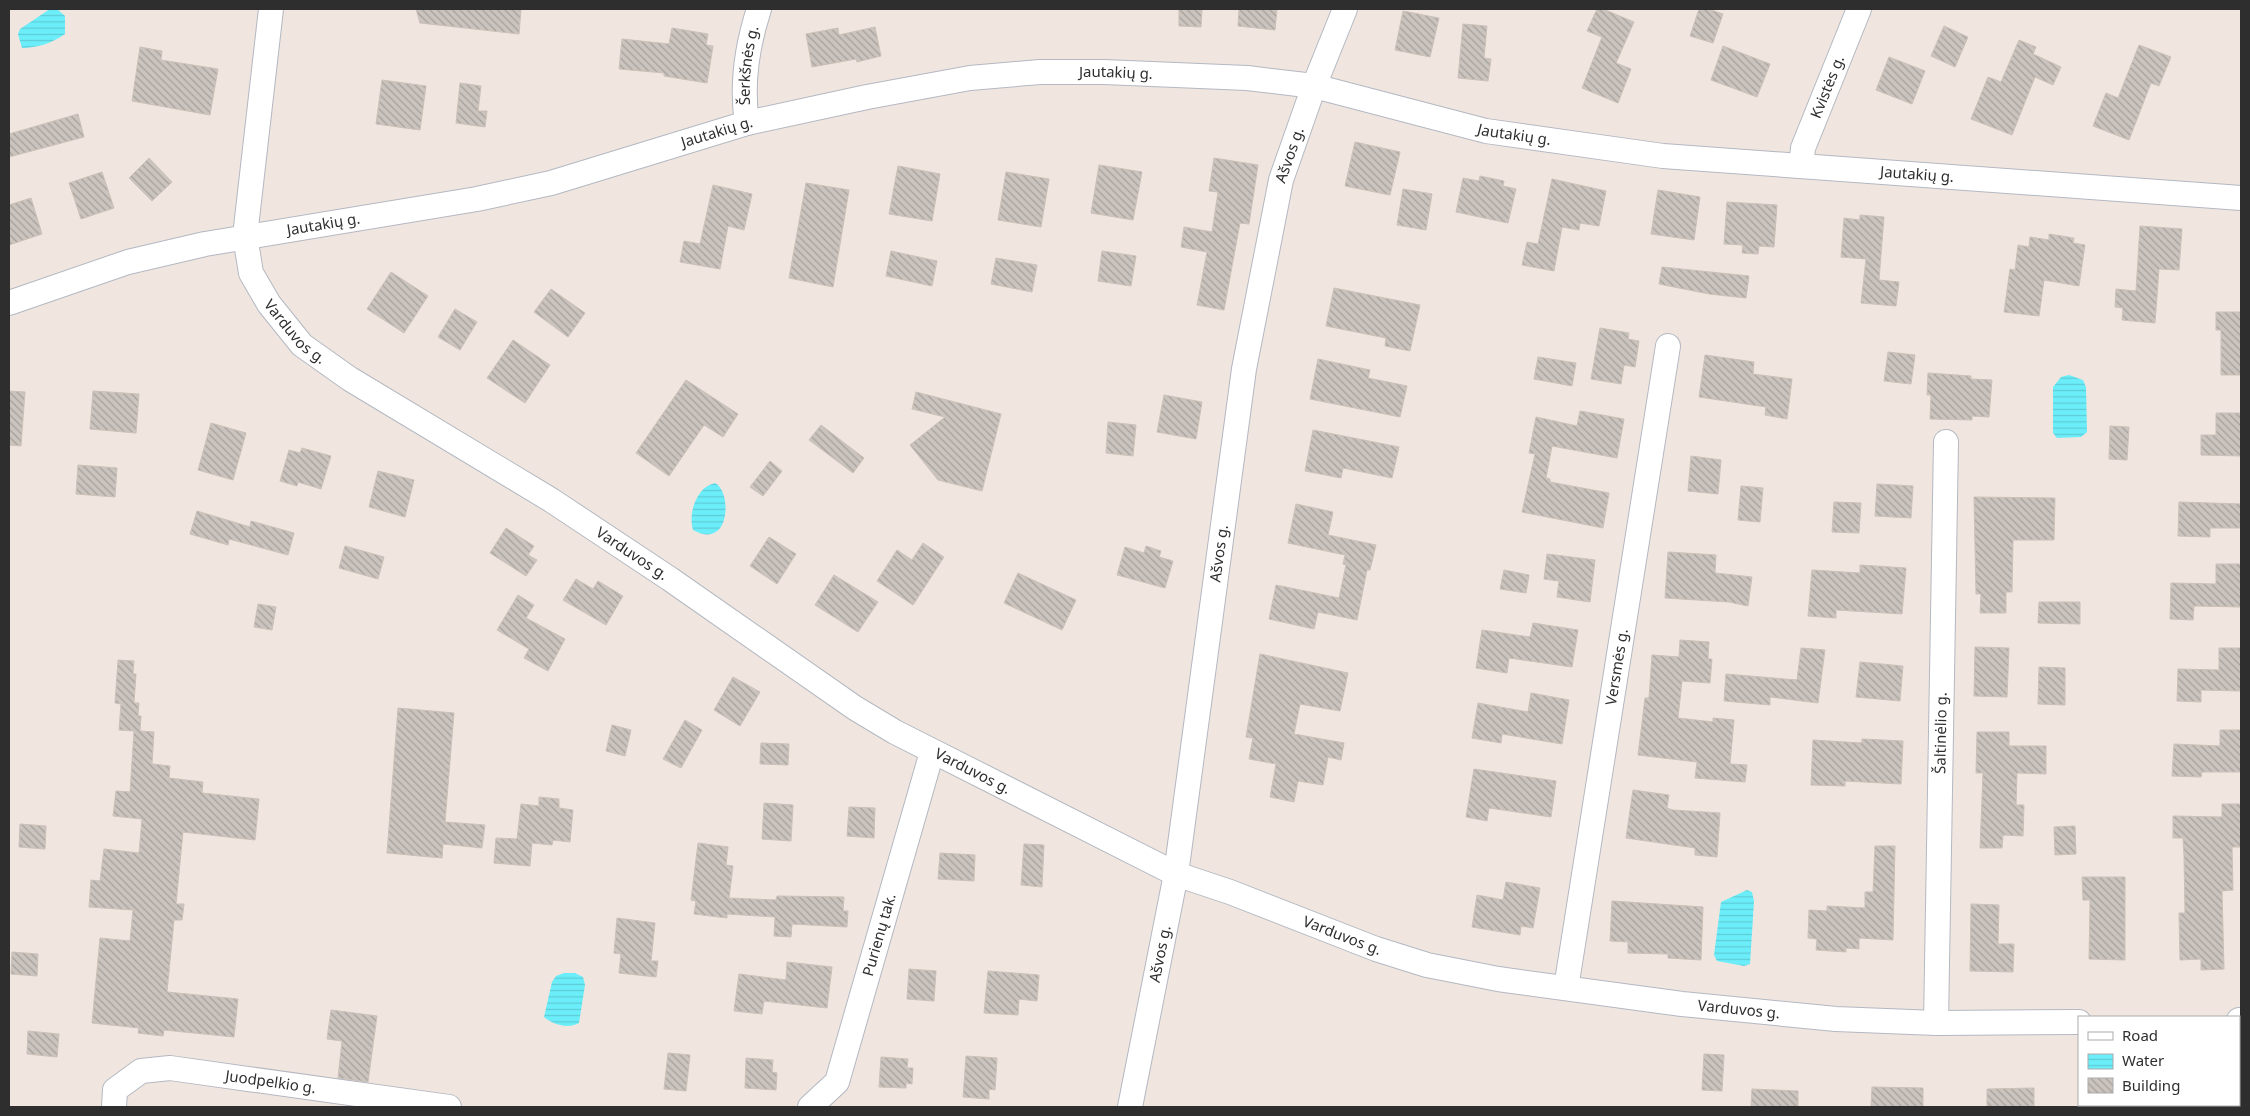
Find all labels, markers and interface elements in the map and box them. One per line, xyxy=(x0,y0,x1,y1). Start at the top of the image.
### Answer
street label: Šerkšnės g. xyxy=(734,23,763,106)
street label: Kvistės g. xyxy=(1805,52,1848,121)
street label: Jautakių g. xyxy=(1077,61,1153,83)
street label: Jautakių g. xyxy=(677,111,754,152)
street label: Jautakių g. xyxy=(1474,118,1552,149)
street label: Ašvos g. xyxy=(1270,124,1308,185)
street label: Jautakių g. xyxy=(1878,161,1955,186)
street label: Jautakių g. xyxy=(283,208,361,240)
street label: Varduvos g. xyxy=(260,295,330,368)
street label: Varduvos g. xyxy=(593,522,672,584)
street label: Ašvos g. xyxy=(1204,523,1232,583)
street label: Versmės g. xyxy=(1600,627,1632,707)
street label: Šaltinėlio g. xyxy=(1929,692,1951,774)
street label: Varduvos g. xyxy=(932,743,1015,798)
street label: Purienų tak. xyxy=(857,891,900,978)
street label: Varduvos g. xyxy=(1300,910,1384,959)
street label: Ašvos g. xyxy=(1144,923,1175,984)
street label: Varduvos g. xyxy=(1697,995,1781,1022)
legend xyxy=(2078,1016,2240,1106)
text: Road xyxy=(2122,1025,2158,1045)
text: Water xyxy=(2122,1050,2164,1070)
street label: Juodpelkio g. xyxy=(222,1065,317,1097)
text: Building xyxy=(2122,1075,2180,1095)

